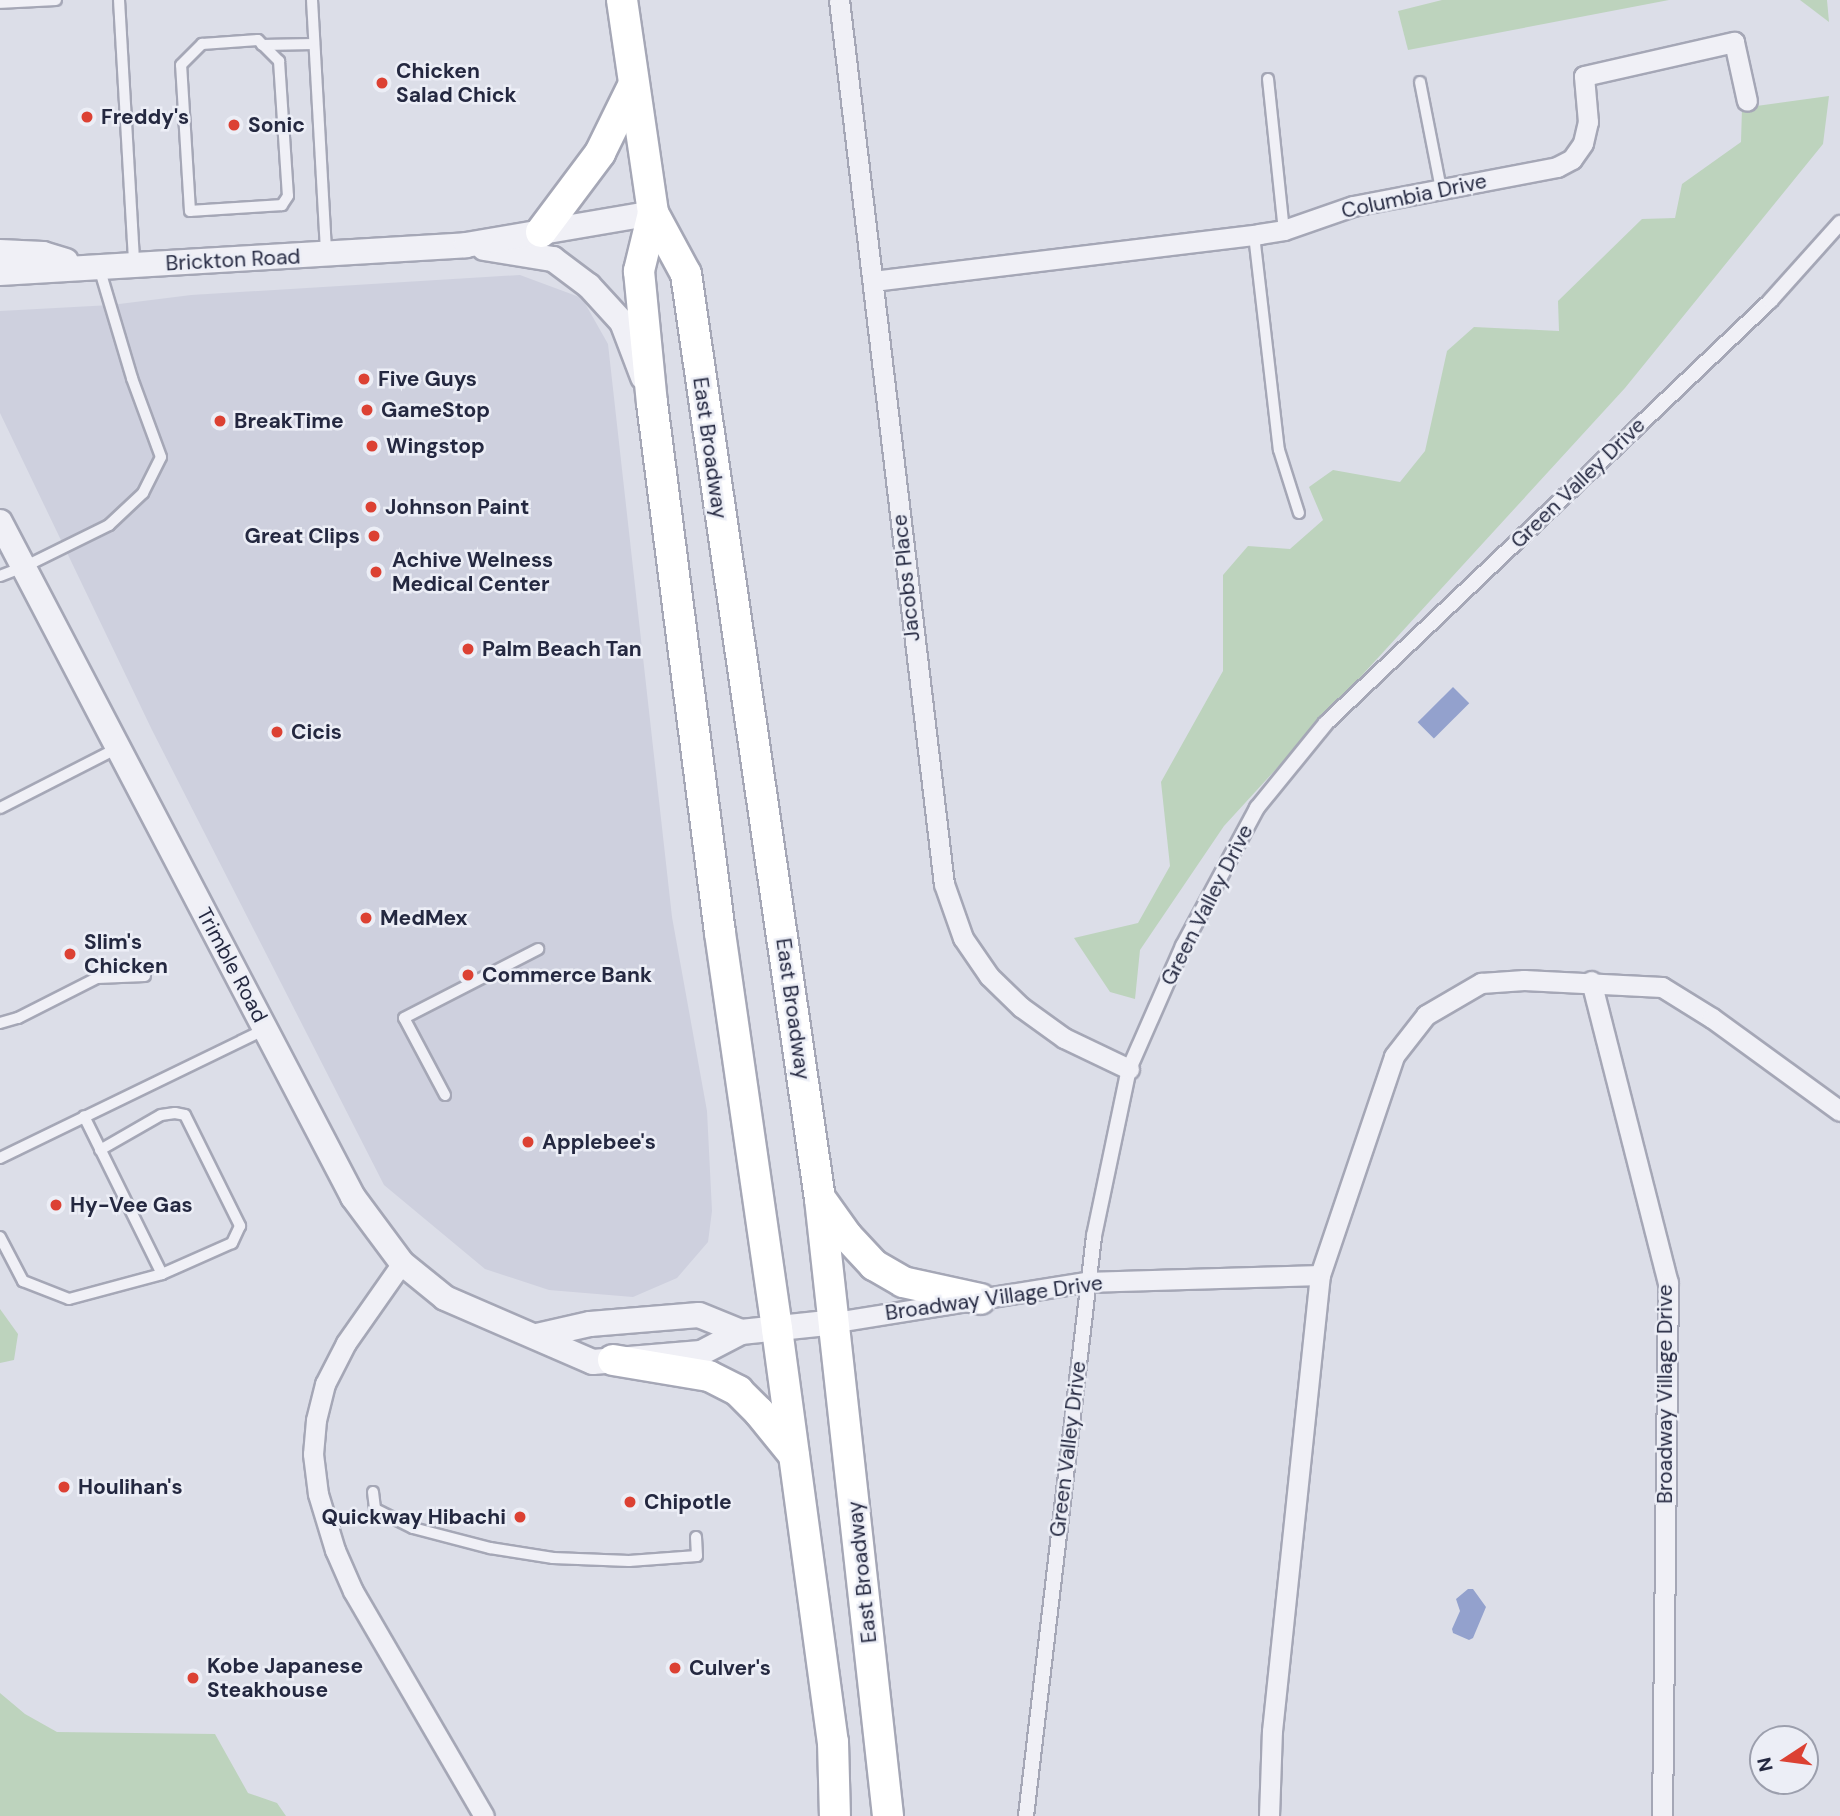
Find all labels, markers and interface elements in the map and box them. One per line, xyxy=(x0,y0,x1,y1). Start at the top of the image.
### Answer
place label: Chicken Salad Chick xyxy=(396,58,517,108)
marker: Chicken Salad Chick xyxy=(374,75,390,91)
place label: Freddy's xyxy=(101,104,189,130)
marker: Freddy's xyxy=(79,109,95,125)
place label: Sonic xyxy=(248,112,305,138)
marker: Sonic xyxy=(226,117,242,133)
street label: Columbia Drive xyxy=(1339,168,1489,224)
street label: Brickton Road xyxy=(165,244,301,276)
place label: Five Guys xyxy=(378,366,477,392)
marker: Five Guys xyxy=(356,371,372,387)
street label: East Broadway xyxy=(688,376,732,520)
place label: GameStop xyxy=(381,397,490,423)
marker: GameStop xyxy=(359,402,375,418)
place label: BreakTime xyxy=(234,408,344,434)
street label: Green Valley Drive xyxy=(1506,412,1650,554)
marker: BreakTime xyxy=(212,413,228,429)
place label: Wingstop xyxy=(386,433,485,459)
marker: Wingstop xyxy=(364,438,380,454)
place label: Johnson Paint xyxy=(385,494,529,520)
marker: Johnson Paint xyxy=(363,499,379,515)
street label: Jacobs Place xyxy=(887,513,925,643)
place label: Great Clips xyxy=(245,523,360,549)
marker: Great Clips xyxy=(366,528,382,544)
place label: Achive Welness Medical Center xyxy=(392,547,553,597)
marker: Achive Welness Medical Center xyxy=(366,562,386,582)
place label: Palm Beach Tan xyxy=(482,636,642,662)
marker: Palm Beach Tan xyxy=(460,641,476,657)
place label: Cicis xyxy=(291,719,342,745)
marker: Cicis xyxy=(269,724,285,740)
street label: Green Valley Drive xyxy=(1156,820,1258,990)
street label: Trimble Road xyxy=(191,903,273,1027)
place label: MedMex xyxy=(380,905,468,931)
marker: MedMex xyxy=(358,910,374,926)
place label: Slim's Chicken xyxy=(84,929,168,979)
street label: East Broadway xyxy=(771,937,815,1081)
marker: Slim's Chicken xyxy=(62,946,78,962)
place label: Commerce Bank xyxy=(482,962,652,988)
marker: Commerce Bank xyxy=(460,967,476,983)
place label: Applebee's xyxy=(542,1129,656,1155)
marker: Applebee's xyxy=(520,1134,536,1150)
place label: Hy-Vee Gas xyxy=(70,1192,193,1218)
marker: Hy-Vee Gas xyxy=(48,1197,64,1213)
street label: Broadway Village Drive xyxy=(884,1270,1104,1326)
street label: Broadway Village Drive xyxy=(1652,1284,1678,1504)
street label: Green Valley Drive xyxy=(1045,1360,1091,1538)
place label: Houlihan's xyxy=(78,1474,183,1500)
marker: Houlihan's xyxy=(56,1479,72,1495)
place label: Chipotle xyxy=(644,1489,732,1515)
marker: Chipotle xyxy=(622,1494,638,1510)
street label: East Broadway xyxy=(842,1500,882,1644)
place label: Quickway Hibachi xyxy=(321,1504,506,1530)
marker: Quickway Hibachi xyxy=(512,1509,528,1525)
place label: Kobe Japanese Steakhouse xyxy=(207,1653,363,1703)
place label: Culver's xyxy=(689,1655,771,1681)
marker: Culver's xyxy=(667,1660,683,1676)
marker: Kobe Japanese Steakhouse xyxy=(185,1670,201,1686)
north arrow xyxy=(1749,1725,1819,1795)
text: N xyxy=(1751,1755,1779,1774)

